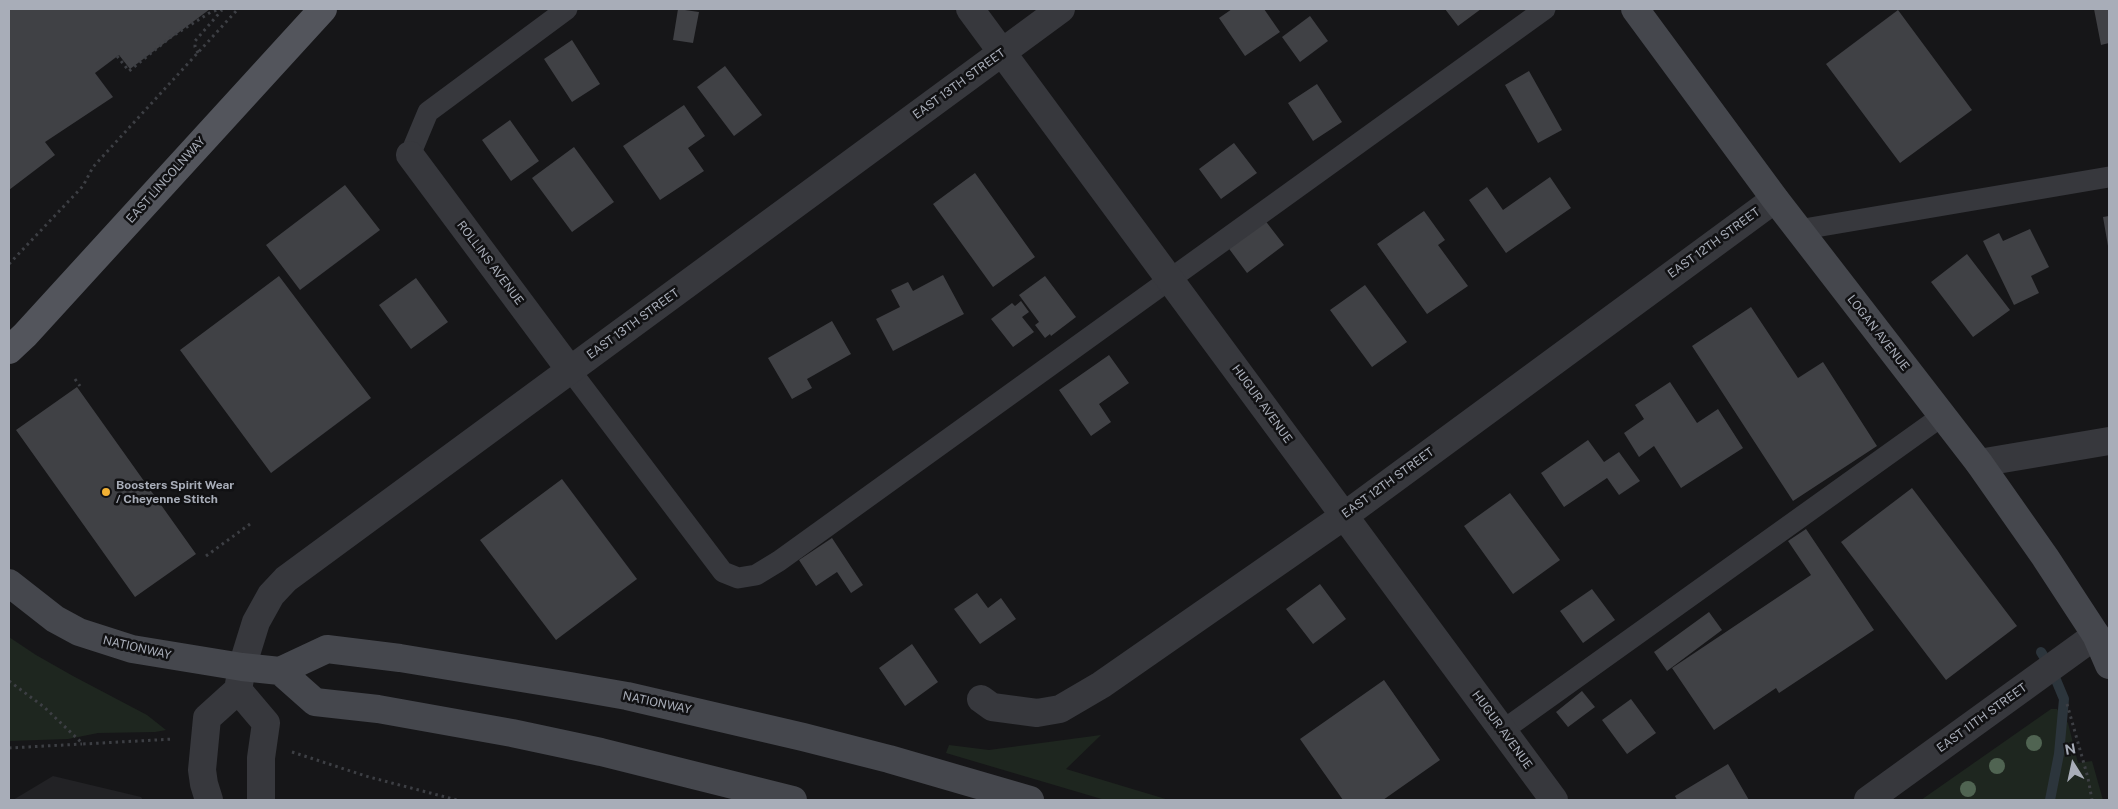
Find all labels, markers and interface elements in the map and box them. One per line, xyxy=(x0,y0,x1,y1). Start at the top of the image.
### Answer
street label: EAST 13TH STREET xyxy=(910,46,1008,122)
street label: EAST LINCOLNWAY xyxy=(124,134,208,226)
street label: EAST 12TH STREET xyxy=(1665,205,1763,281)
street label: ROLLINS AVENUE xyxy=(454,218,526,308)
street label: EAST 13TH STREET xyxy=(584,286,682,362)
street label: LOGAN AVENUE xyxy=(1844,292,1912,374)
street label: HUGUR AVENUE xyxy=(1229,362,1295,446)
street label: EAST 12TH STREET xyxy=(1339,445,1437,521)
place label: Boosters Spirit Wear / Cheyenne Stitch xyxy=(116,478,234,506)
marker: Boosters Spirit Wear / Cheyenne Stitch xyxy=(100,486,112,498)
street label: NATIONWAY xyxy=(101,633,173,663)
street label: EAST 11TH STREET xyxy=(1934,680,2030,756)
street label: HUGUR AVENUE xyxy=(1469,688,1535,772)
street label: NATIONWAY xyxy=(621,689,693,717)
north arrow xyxy=(2048,739,2098,789)
text: N xyxy=(2064,740,2077,758)

